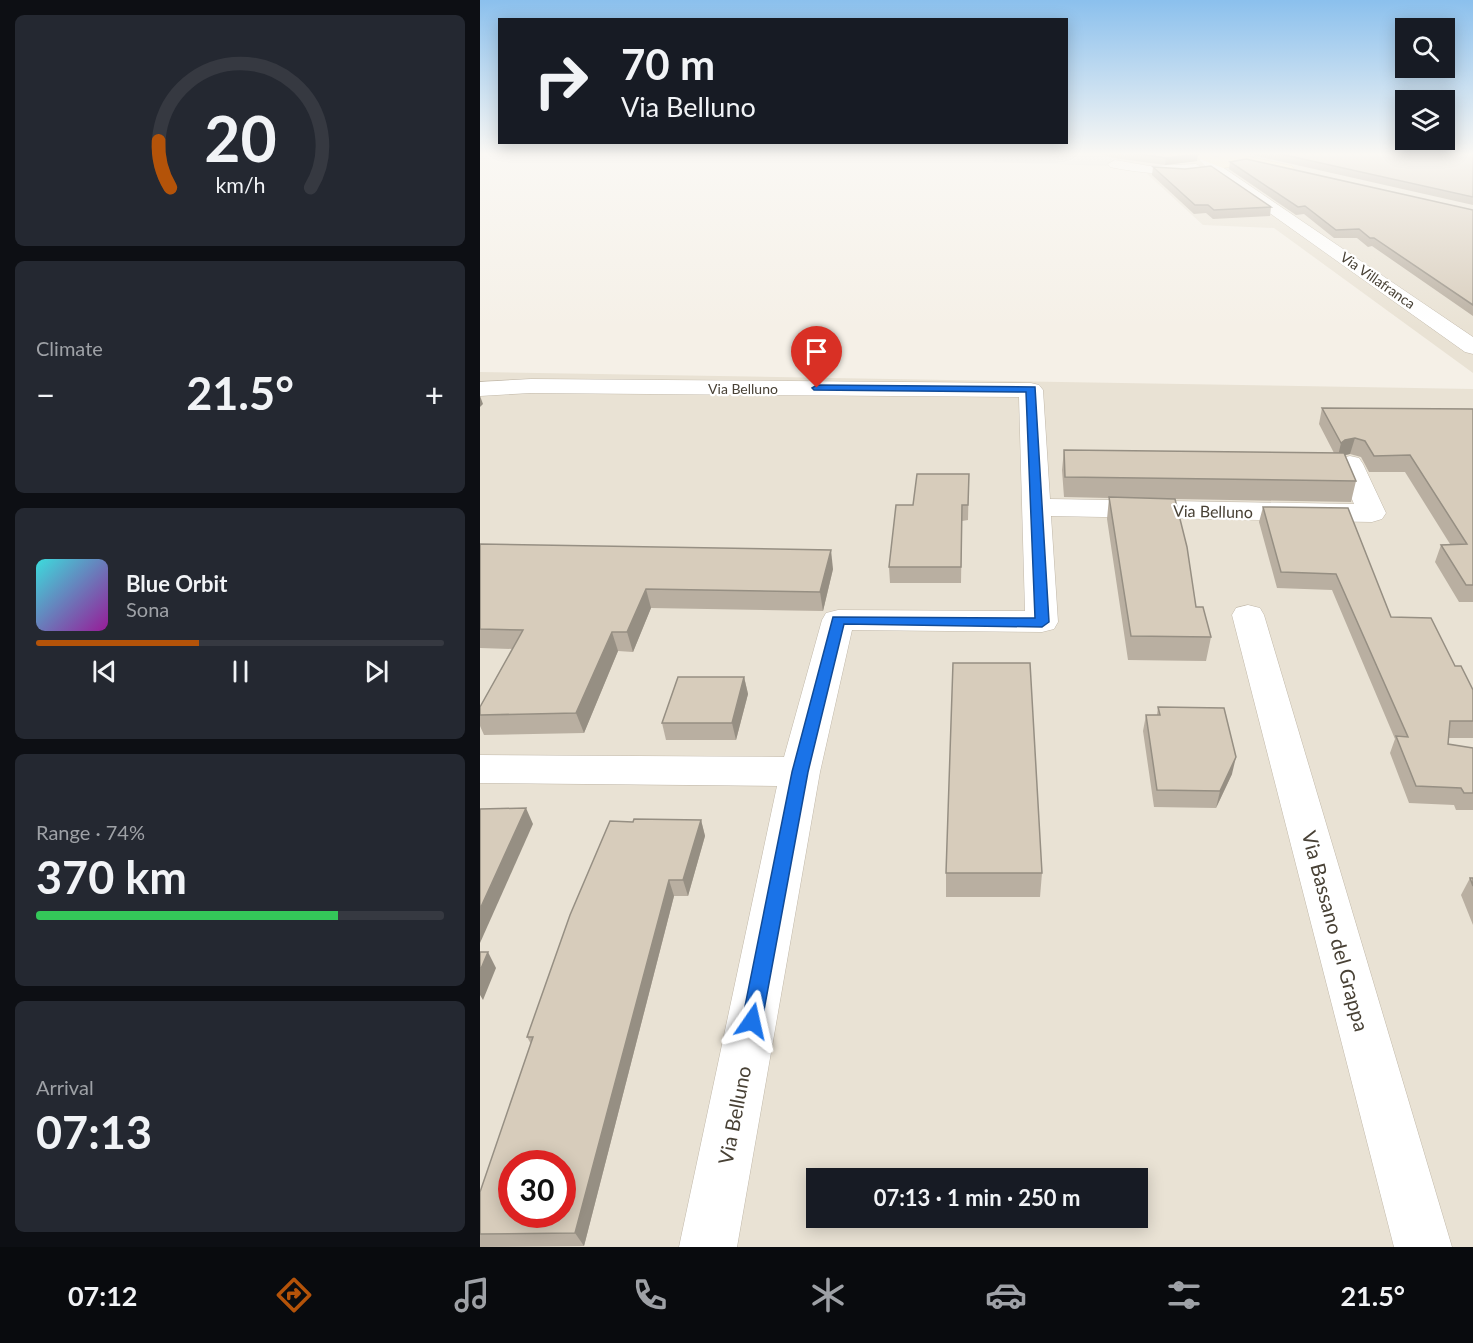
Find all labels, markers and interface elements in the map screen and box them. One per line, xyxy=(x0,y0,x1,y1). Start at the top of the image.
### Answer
map controls xyxy=(1395,18,1455,150)
button: search xyxy=(1395,18,1455,78)
text: 70 m xyxy=(621,39,715,89)
icon: right xyxy=(522,42,600,120)
text: Via Belluno xyxy=(621,90,756,123)
button: layers xyxy=(1395,90,1455,150)
text: 20 xyxy=(204,100,276,175)
text: km/h xyxy=(215,172,265,198)
street label: Via Villafranca xyxy=(1337,248,1419,312)
pin xyxy=(791,326,842,388)
icon: arrive xyxy=(800,335,833,368)
text: Climate xyxy=(36,336,103,360)
text: 21.5° xyxy=(186,366,294,420)
text: − xyxy=(36,374,55,414)
text: + xyxy=(425,374,444,414)
street label: Via Belluno xyxy=(708,380,778,397)
street label: Via Belluno xyxy=(1173,501,1253,521)
text: Blue Orbit xyxy=(126,570,227,597)
text: Sona xyxy=(126,597,169,621)
icon: previous xyxy=(88,655,121,688)
icon: pause xyxy=(224,655,257,688)
icon: next xyxy=(360,655,393,688)
text: Range · 74% xyxy=(36,820,145,844)
street label: Via Bassano del Grappa xyxy=(1298,828,1374,1034)
text: 370 km xyxy=(36,850,187,904)
position arrow xyxy=(720,989,784,1053)
street label: Via Belluno xyxy=(713,1064,755,1166)
text: Arrival xyxy=(36,1075,94,1099)
text: 07:13 xyxy=(36,1105,152,1159)
speed limit sign: 30 xyxy=(498,1150,576,1228)
text: 07:13 · 1 min · 250 m xyxy=(874,1184,1080,1211)
icon: directions xyxy=(273,1274,315,1316)
icon: music xyxy=(451,1274,493,1316)
icon: phone xyxy=(629,1274,671,1316)
icon: climate xyxy=(807,1274,849,1316)
icon: car xyxy=(985,1274,1027,1316)
icon: filters xyxy=(1163,1274,1205,1316)
text: 07:12 xyxy=(68,1279,138,1312)
text: 21.5° xyxy=(1340,1279,1405,1312)

